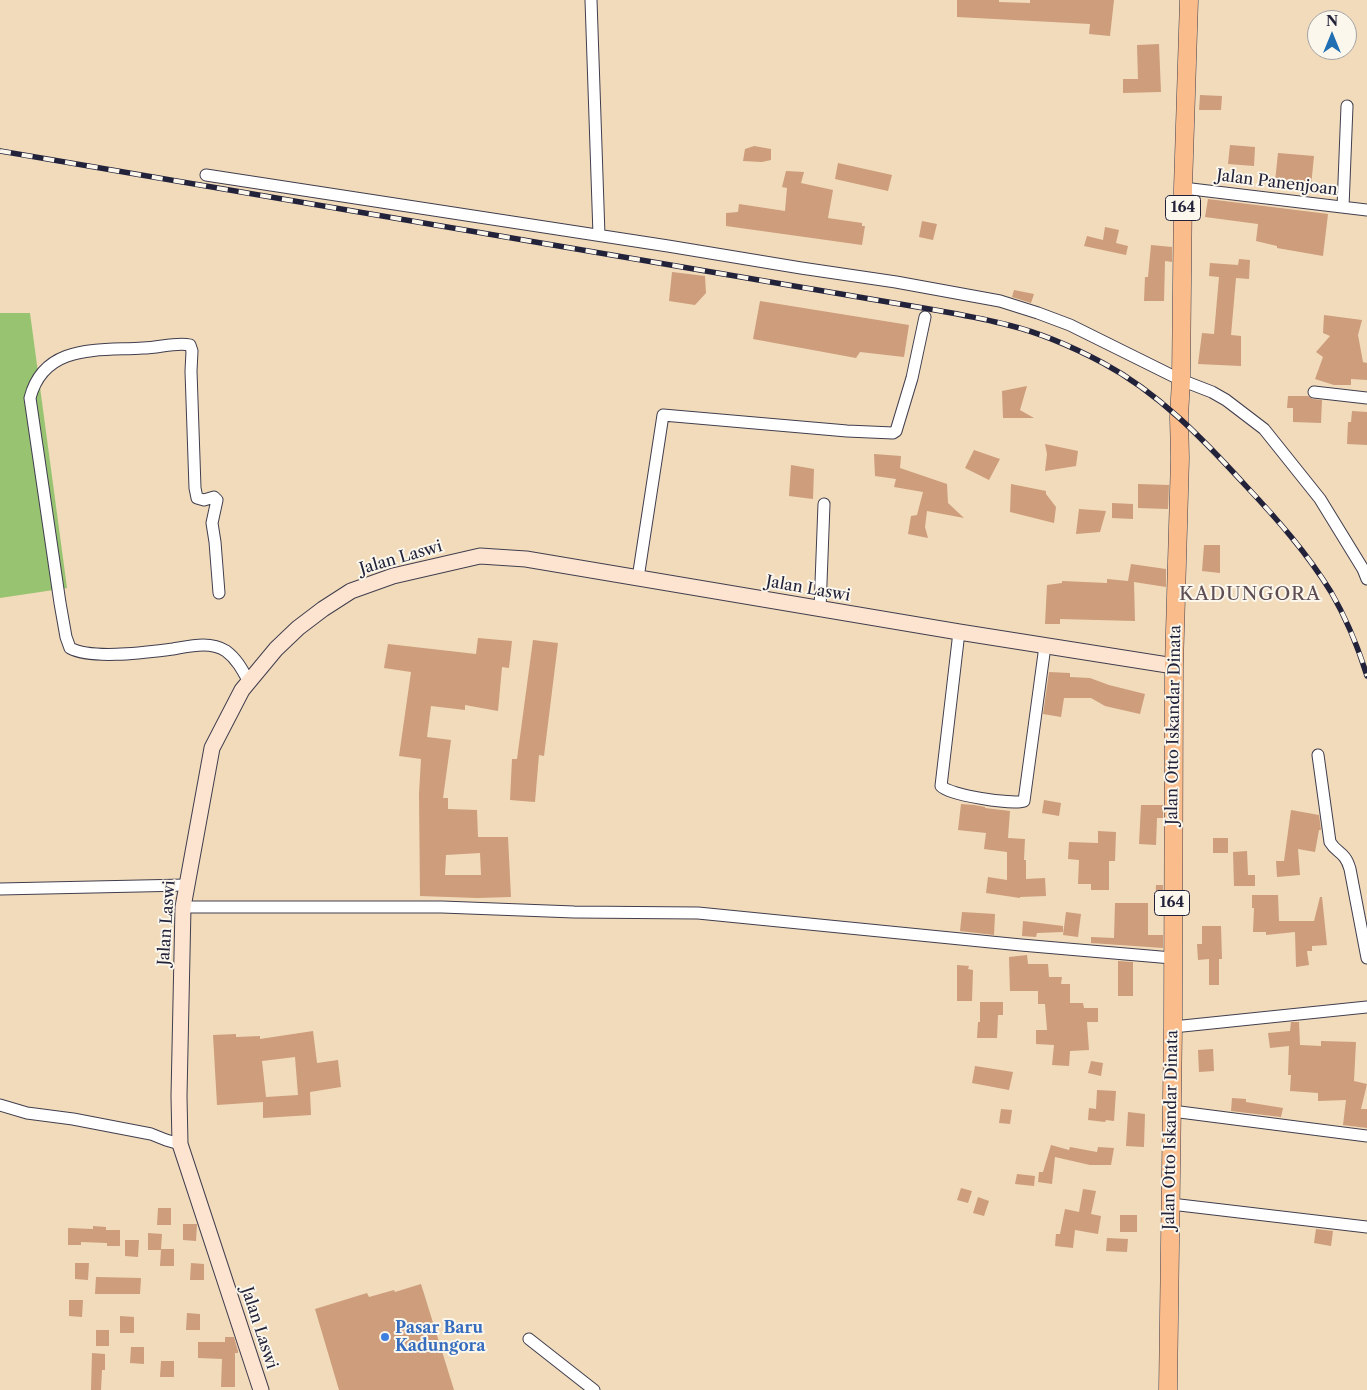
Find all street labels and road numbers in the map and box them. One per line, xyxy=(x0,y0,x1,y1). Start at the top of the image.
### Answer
street label: Jalan Panenjoan xyxy=(1215,166,1339,200)
road number: 164 xyxy=(1166,196,1200,220)
street label: Jalan Laswi xyxy=(357,537,445,579)
street label: Jalan Laswi xyxy=(764,572,852,606)
street label: Jalan Otto Iskandar Dinata xyxy=(1163,625,1185,825)
street label: Jalan Laswi xyxy=(154,880,180,966)
road number: 164 xyxy=(1154,890,1190,916)
street label: Jalan Otto Iskandar Dinata xyxy=(1160,1030,1182,1230)
street label: Jalan Laswi xyxy=(237,1284,281,1372)

